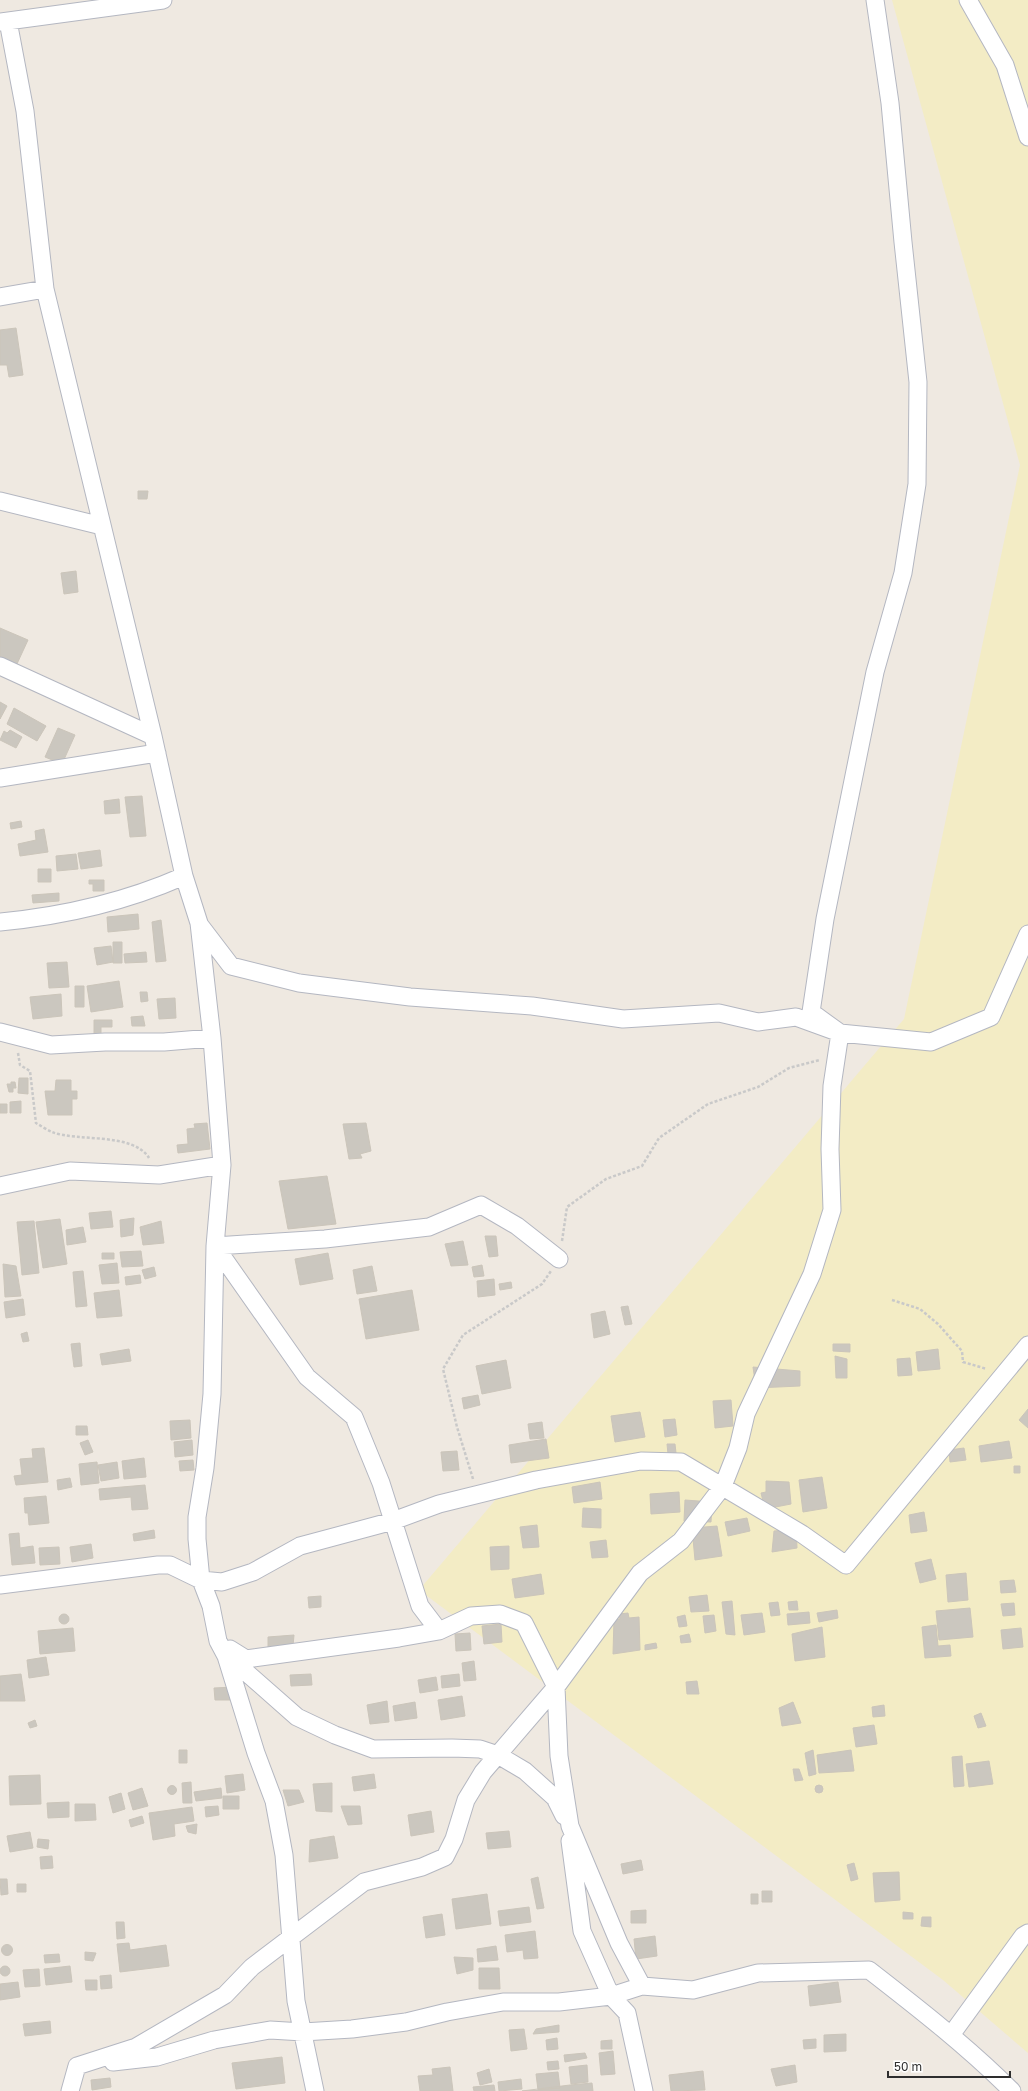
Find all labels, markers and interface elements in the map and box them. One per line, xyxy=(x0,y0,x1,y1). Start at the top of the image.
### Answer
scale bar xyxy=(888,2053,1010,2079)
text: 50 m xyxy=(894,2059,922,2074)

